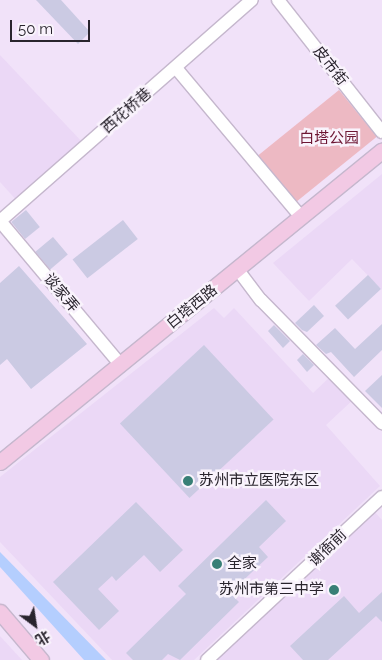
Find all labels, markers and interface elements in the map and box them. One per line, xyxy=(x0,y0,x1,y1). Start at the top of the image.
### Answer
scale bar xyxy=(12,10,92,42)
text: 50 m xyxy=(18,20,53,38)
street label: 皮市街 xyxy=(309,43,351,89)
street label: 西花桥巷 xyxy=(98,85,156,137)
park label: 白塔公园 xyxy=(299,130,359,148)
street label: 谈家弄 xyxy=(40,270,82,316)
street label: 白塔西路 xyxy=(163,281,221,333)
place label: 苏州市立医院东区 xyxy=(199,472,319,490)
marker: 苏州市立医院东区 xyxy=(181,474,195,488)
street label: 谢衙前 xyxy=(306,526,350,570)
place label: 全家 xyxy=(227,555,257,573)
marker: 全家 xyxy=(211,558,223,570)
place label: 苏州市第三中学 xyxy=(219,581,324,599)
marker: 苏州市第三中学 xyxy=(328,584,340,596)
north arrow xyxy=(10,600,60,650)
text: 北 xyxy=(33,627,53,648)

